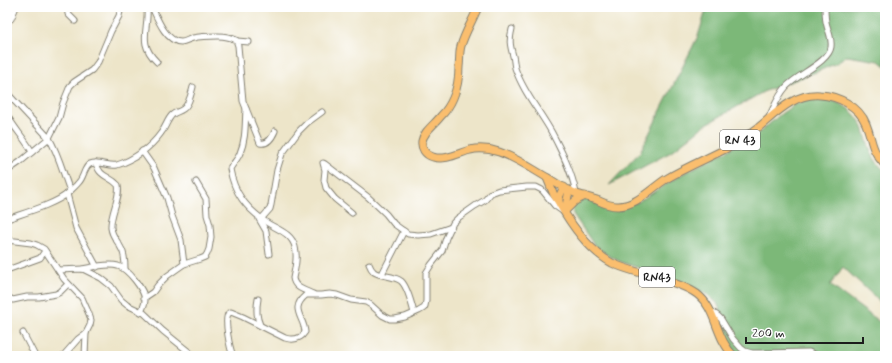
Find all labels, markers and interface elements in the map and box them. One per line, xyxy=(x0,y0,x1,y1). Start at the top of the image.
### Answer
road number: RN 43 xyxy=(720,130,760,150)
road number: RN43 xyxy=(639,267,675,287)
scale bar xyxy=(746,319,863,345)
text: 200 m xyxy=(752,326,785,342)

